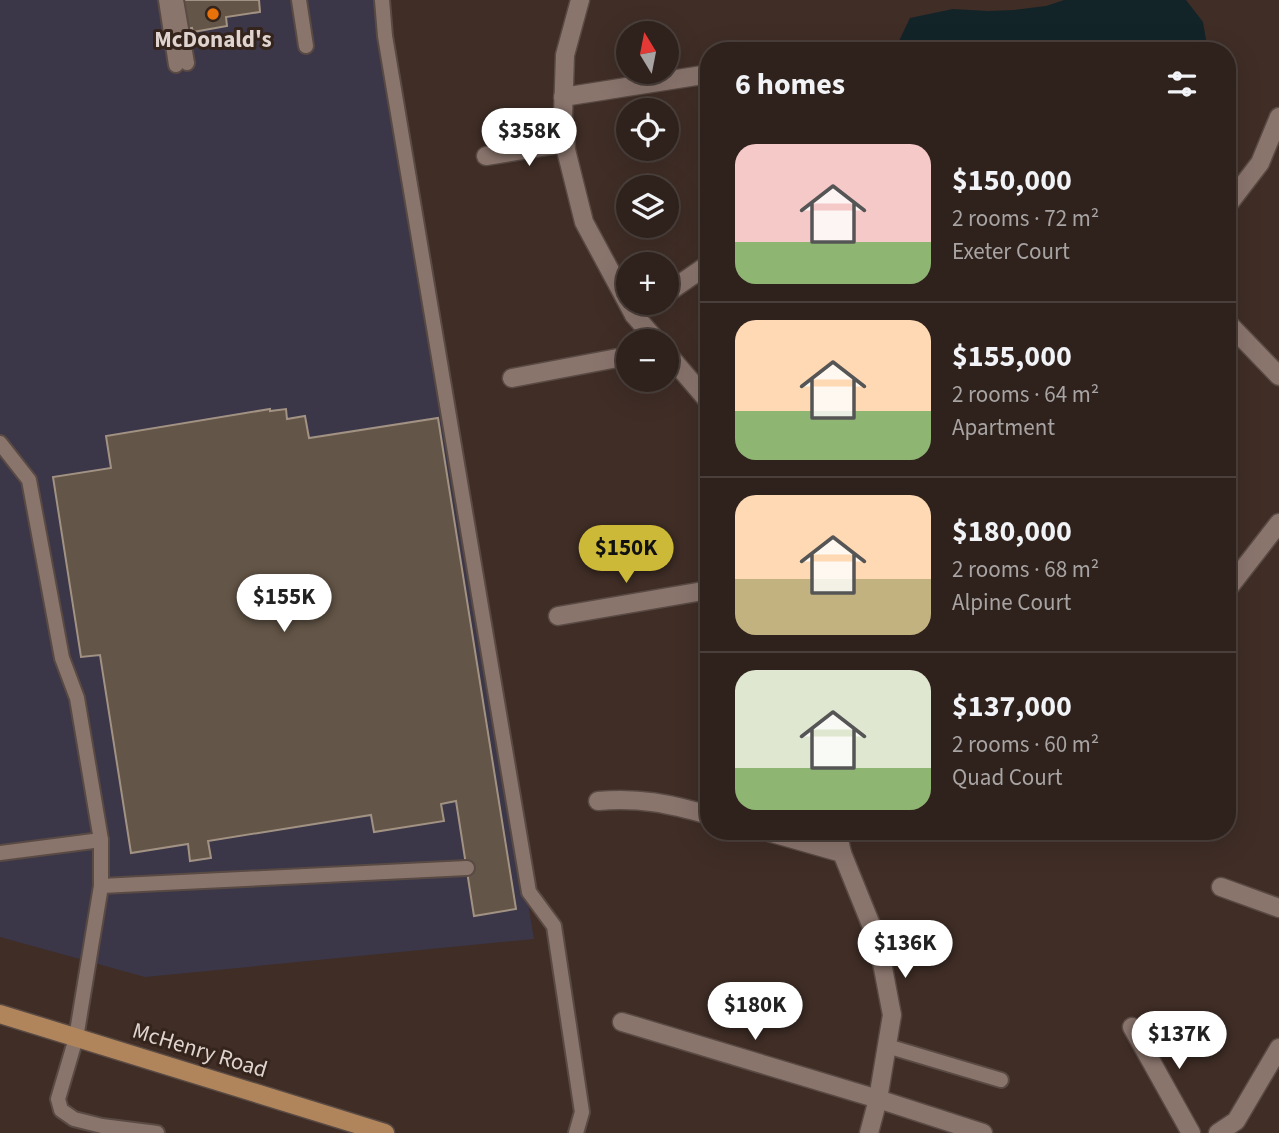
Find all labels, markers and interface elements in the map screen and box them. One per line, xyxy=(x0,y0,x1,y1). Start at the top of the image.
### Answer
marker: McDonald's xyxy=(205,6,221,22)
north arrow xyxy=(616,21,679,84)
map controls xyxy=(616,21,679,392)
place label: McDonald's xyxy=(154,23,272,56)
text: 6 homes xyxy=(735,63,845,106)
icon: filters xyxy=(1163,65,1201,103)
button: locate xyxy=(616,98,679,161)
pin: $358K xyxy=(480,108,578,168)
text: $358K xyxy=(498,114,560,147)
text: $150,000 xyxy=(952,159,1072,202)
icon: home xyxy=(791,172,875,256)
button: layers xyxy=(616,175,679,238)
text: 2 rooms · 72 m² xyxy=(952,202,1099,235)
text: Exeter Court xyxy=(952,235,1070,268)
button: + xyxy=(616,252,679,315)
button: − xyxy=(616,329,679,392)
text: $155,000 xyxy=(952,335,1072,378)
icon: home xyxy=(791,348,875,432)
text: 2 rooms · 64 m² xyxy=(952,378,1099,411)
text: Apartment xyxy=(952,411,1055,444)
text: $180,000 xyxy=(952,510,1072,553)
icon: home xyxy=(791,523,875,607)
pin: $150K xyxy=(577,526,675,585)
text: $150K xyxy=(595,531,657,564)
text: 2 rooms · 68 m² xyxy=(952,553,1099,586)
pin: $155K xyxy=(235,574,333,634)
text: $155K xyxy=(253,580,315,613)
text: Alpine Court xyxy=(952,586,1071,619)
text: $137,000 xyxy=(952,685,1072,728)
icon: home xyxy=(791,698,875,782)
text: 2 rooms · 60 m² xyxy=(952,728,1099,761)
text: Quad Court xyxy=(952,761,1063,794)
pin: $136K xyxy=(856,920,954,980)
text: $136K xyxy=(874,926,936,959)
pin: $180K xyxy=(706,982,804,1042)
text: $180K xyxy=(724,988,786,1021)
pin: $137K xyxy=(1130,1012,1228,1071)
street label: McHenry Road xyxy=(128,1014,272,1086)
text: $137K xyxy=(1148,1017,1210,1050)

